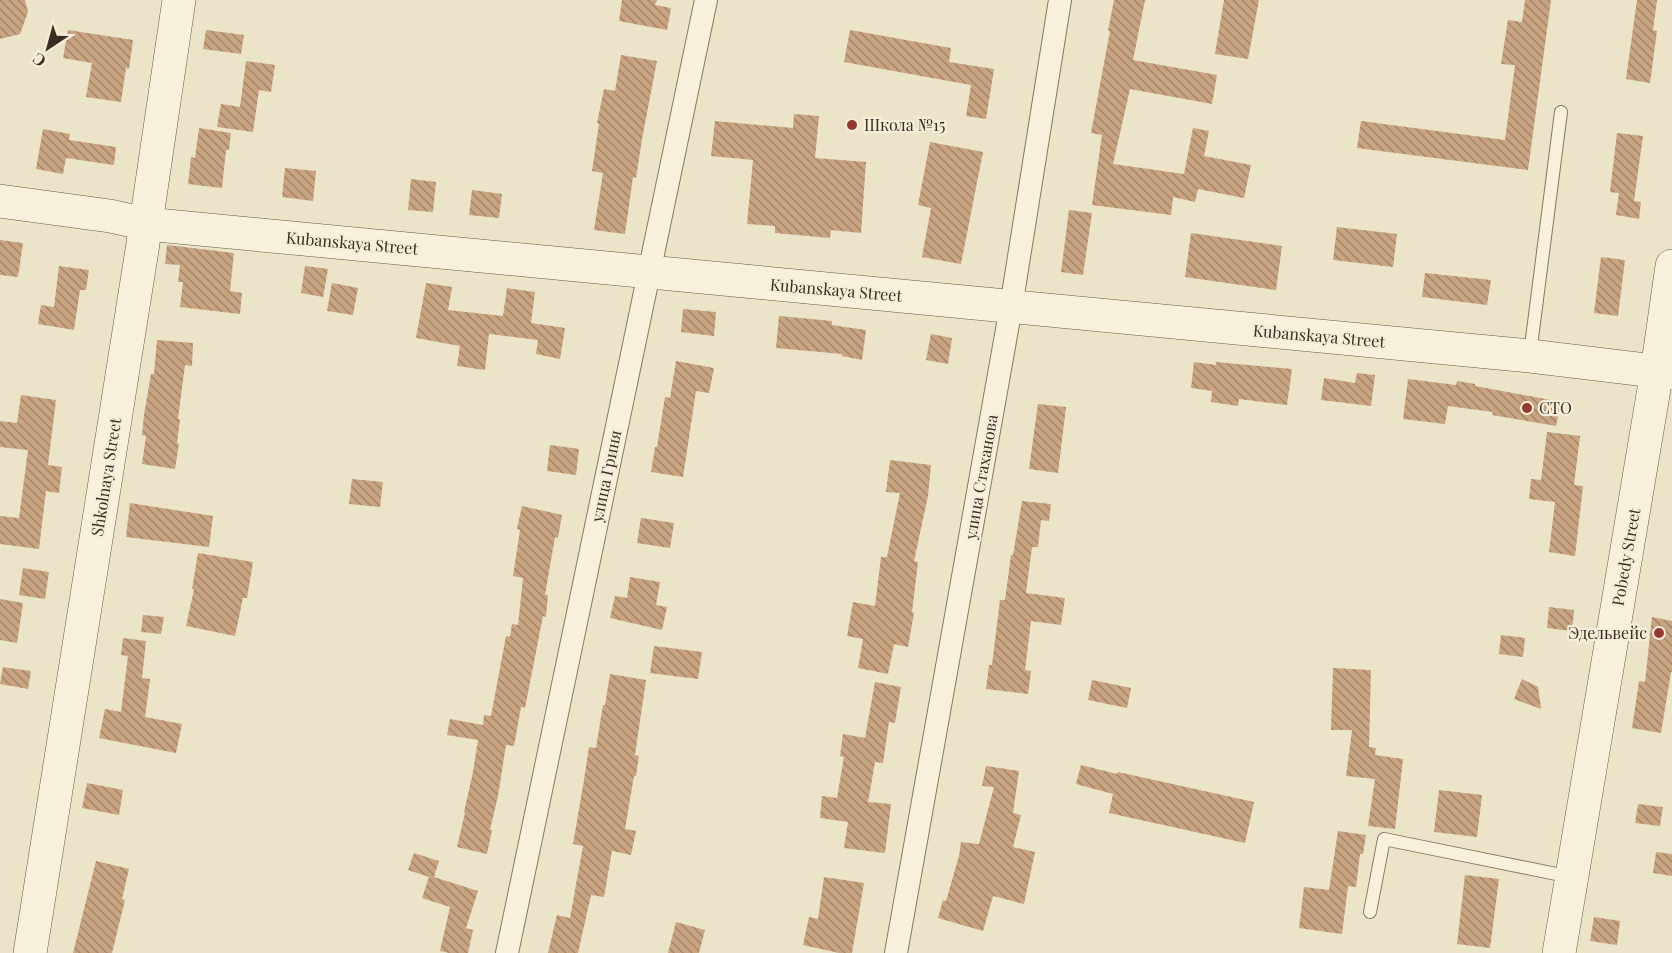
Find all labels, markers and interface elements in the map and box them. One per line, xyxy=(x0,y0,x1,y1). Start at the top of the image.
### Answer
north arrow xyxy=(18,18,78,78)
text: С xyxy=(28,49,50,72)
place label: Школа №15 xyxy=(864,114,945,135)
marker: Школа №15 xyxy=(845,118,859,132)
street label: Kubanskaya Street xyxy=(285,226,419,259)
street label: Kubanskaya Street xyxy=(769,273,903,306)
street label: Kubanskaya Street xyxy=(1252,319,1386,352)
place label: СТО xyxy=(1539,397,1572,418)
marker: СТО xyxy=(1520,401,1534,415)
street label: улица Стаханова xyxy=(959,413,1002,542)
street label: Shkolnaya Street xyxy=(86,416,125,538)
street label: улица Гриня xyxy=(585,428,626,525)
street label: Pobedy Street xyxy=(1607,506,1644,607)
place label: Эдельвейс xyxy=(1568,622,1647,643)
marker: Эдельвейс xyxy=(1652,626,1666,640)

